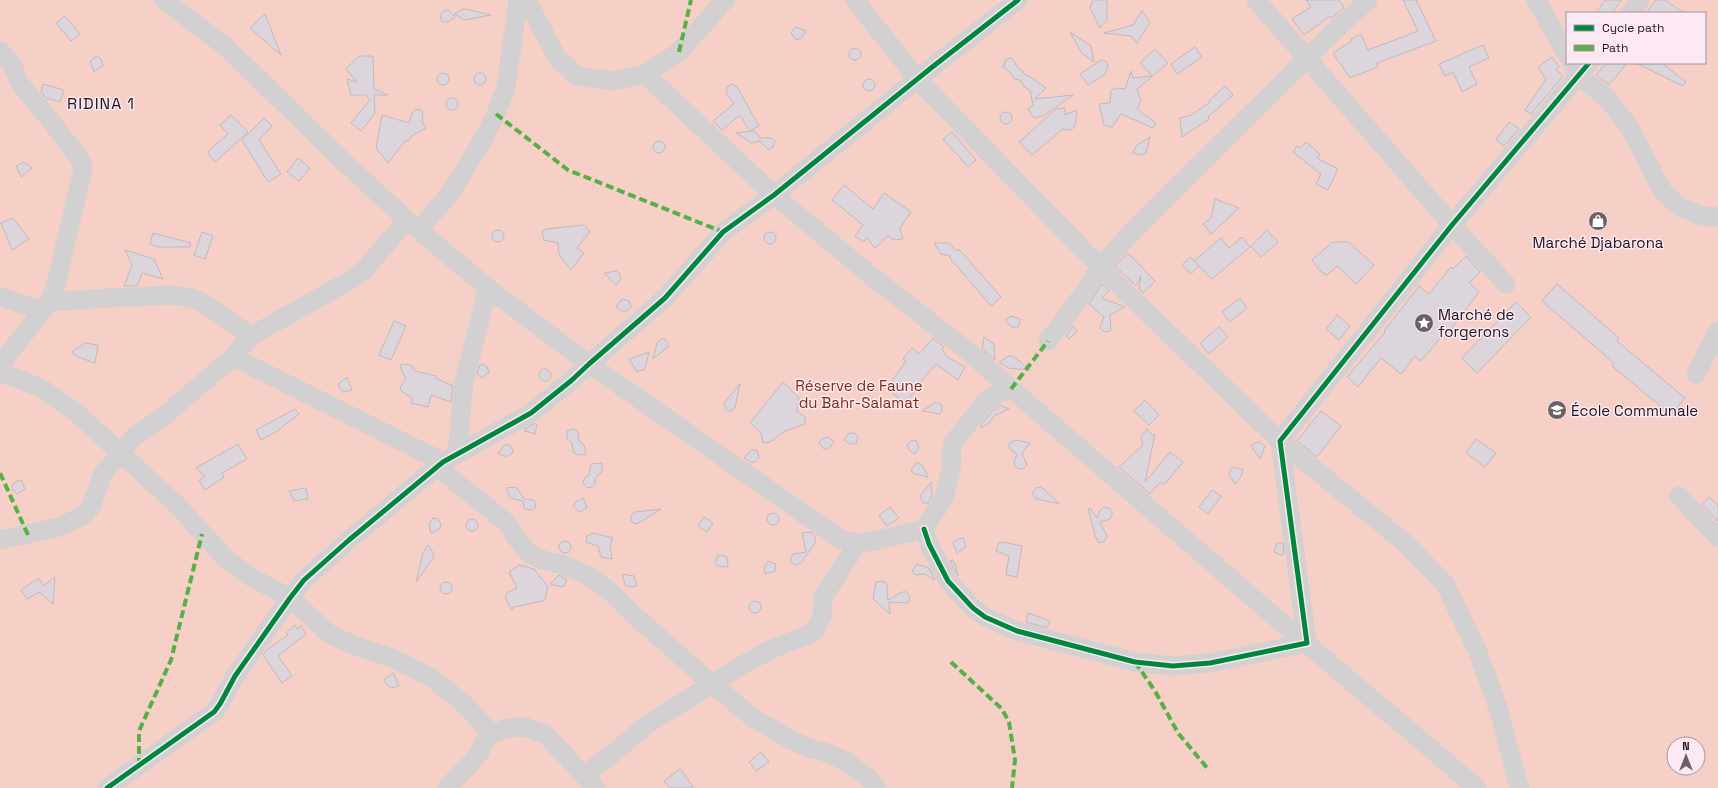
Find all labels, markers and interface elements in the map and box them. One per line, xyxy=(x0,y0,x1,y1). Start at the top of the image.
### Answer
legend xyxy=(1566,12,1706,64)
text: Cycle path xyxy=(1602,20,1664,36)
text: Path xyxy=(1602,40,1628,56)
district label: RIDINA 1 xyxy=(67,93,135,114)
shop icon: Marché Djabarona xyxy=(1587,210,1609,232)
place label: Marché Djabarona xyxy=(1533,233,1664,252)
place label: Marché de forgerons xyxy=(1438,305,1515,341)
place icon: Marché de forgerons xyxy=(1413,312,1435,334)
park label: Réserve de Faune du Bahr-Salamat xyxy=(795,376,923,412)
school or university icon: École Communale xyxy=(1546,399,1568,421)
place label: École Communale xyxy=(1571,401,1698,420)
north arrow xyxy=(1666,736,1706,776)
text: N xyxy=(1682,739,1690,753)

